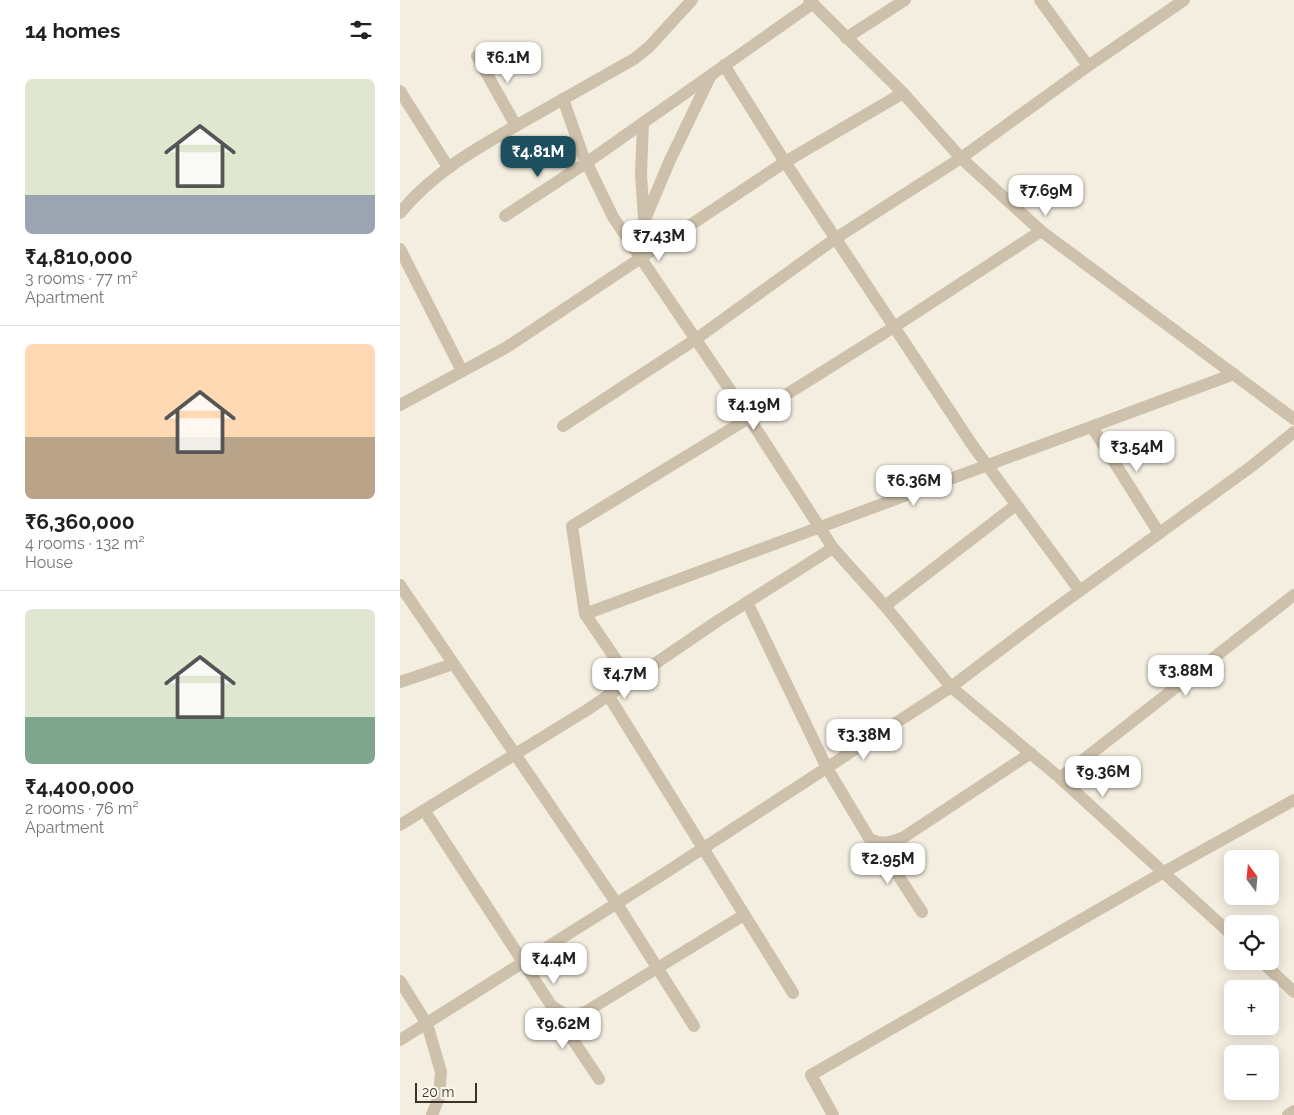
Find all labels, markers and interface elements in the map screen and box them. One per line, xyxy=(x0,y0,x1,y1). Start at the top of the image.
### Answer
icon: filters xyxy=(347,16,375,44)
text: 14 homes xyxy=(25,18,120,43)
pin: ₹6.1M xyxy=(473,42,543,84)
text: ₹6.1M xyxy=(486,48,530,67)
icon: home xyxy=(155,111,245,201)
pin: ₹4.81M xyxy=(497,136,579,178)
text: ₹4.81M xyxy=(512,142,564,161)
pin: ₹7.69M xyxy=(1005,174,1087,217)
text: ₹7.69M xyxy=(1019,181,1073,200)
pin: ₹7.43M xyxy=(618,220,700,262)
text: ₹7.43M xyxy=(633,226,685,245)
text: ₹4,810,000 xyxy=(25,244,133,269)
text: 3 rooms · 77 m² xyxy=(25,269,138,288)
text: Apartment xyxy=(25,288,104,307)
icon: home xyxy=(155,377,245,467)
pin: ₹4.19M xyxy=(713,388,795,431)
text: ₹4.19M xyxy=(728,395,780,414)
pin: ₹3.54M xyxy=(1096,430,1178,473)
text: ₹3.54M xyxy=(1111,437,1163,456)
pin: ₹6.36M xyxy=(873,464,955,507)
text: ₹6.36M xyxy=(887,471,941,490)
text: ₹6,360,000 xyxy=(25,509,135,534)
text: 4 rooms · 132 m² xyxy=(25,534,145,553)
text: House xyxy=(25,553,73,572)
icon: home xyxy=(155,642,245,732)
pin: ₹3.88M xyxy=(1145,654,1227,697)
pin: ₹4.7M xyxy=(590,658,660,700)
text: ₹3.88M xyxy=(1159,661,1213,680)
text: ₹4.7M xyxy=(603,664,647,683)
pin: ₹3.38M xyxy=(823,718,905,761)
text: ₹3.38M xyxy=(837,725,891,744)
pin: ₹9.36M xyxy=(1062,756,1144,798)
text: ₹9.36M xyxy=(1076,762,1130,781)
text: ₹4,400,000 xyxy=(25,774,134,799)
text: 2 rooms · 76 m² xyxy=(25,799,139,818)
text: Apartment xyxy=(25,818,104,837)
pin: ₹2.95M xyxy=(847,842,929,885)
text: ₹2.95M xyxy=(861,849,915,868)
north arrow xyxy=(1224,850,1279,905)
map controls xyxy=(1224,850,1279,1100)
button: locate xyxy=(1224,915,1279,970)
pin: ₹4.4M xyxy=(519,942,589,985)
text: ₹4.4M xyxy=(532,949,576,968)
button: + xyxy=(1224,980,1279,1035)
pin: ₹9.62M xyxy=(522,1008,604,1050)
text: ₹9.62M xyxy=(536,1014,590,1033)
button: − xyxy=(1224,1045,1279,1100)
scale bar xyxy=(415,1080,478,1103)
text: 20 m xyxy=(422,1084,454,1100)

